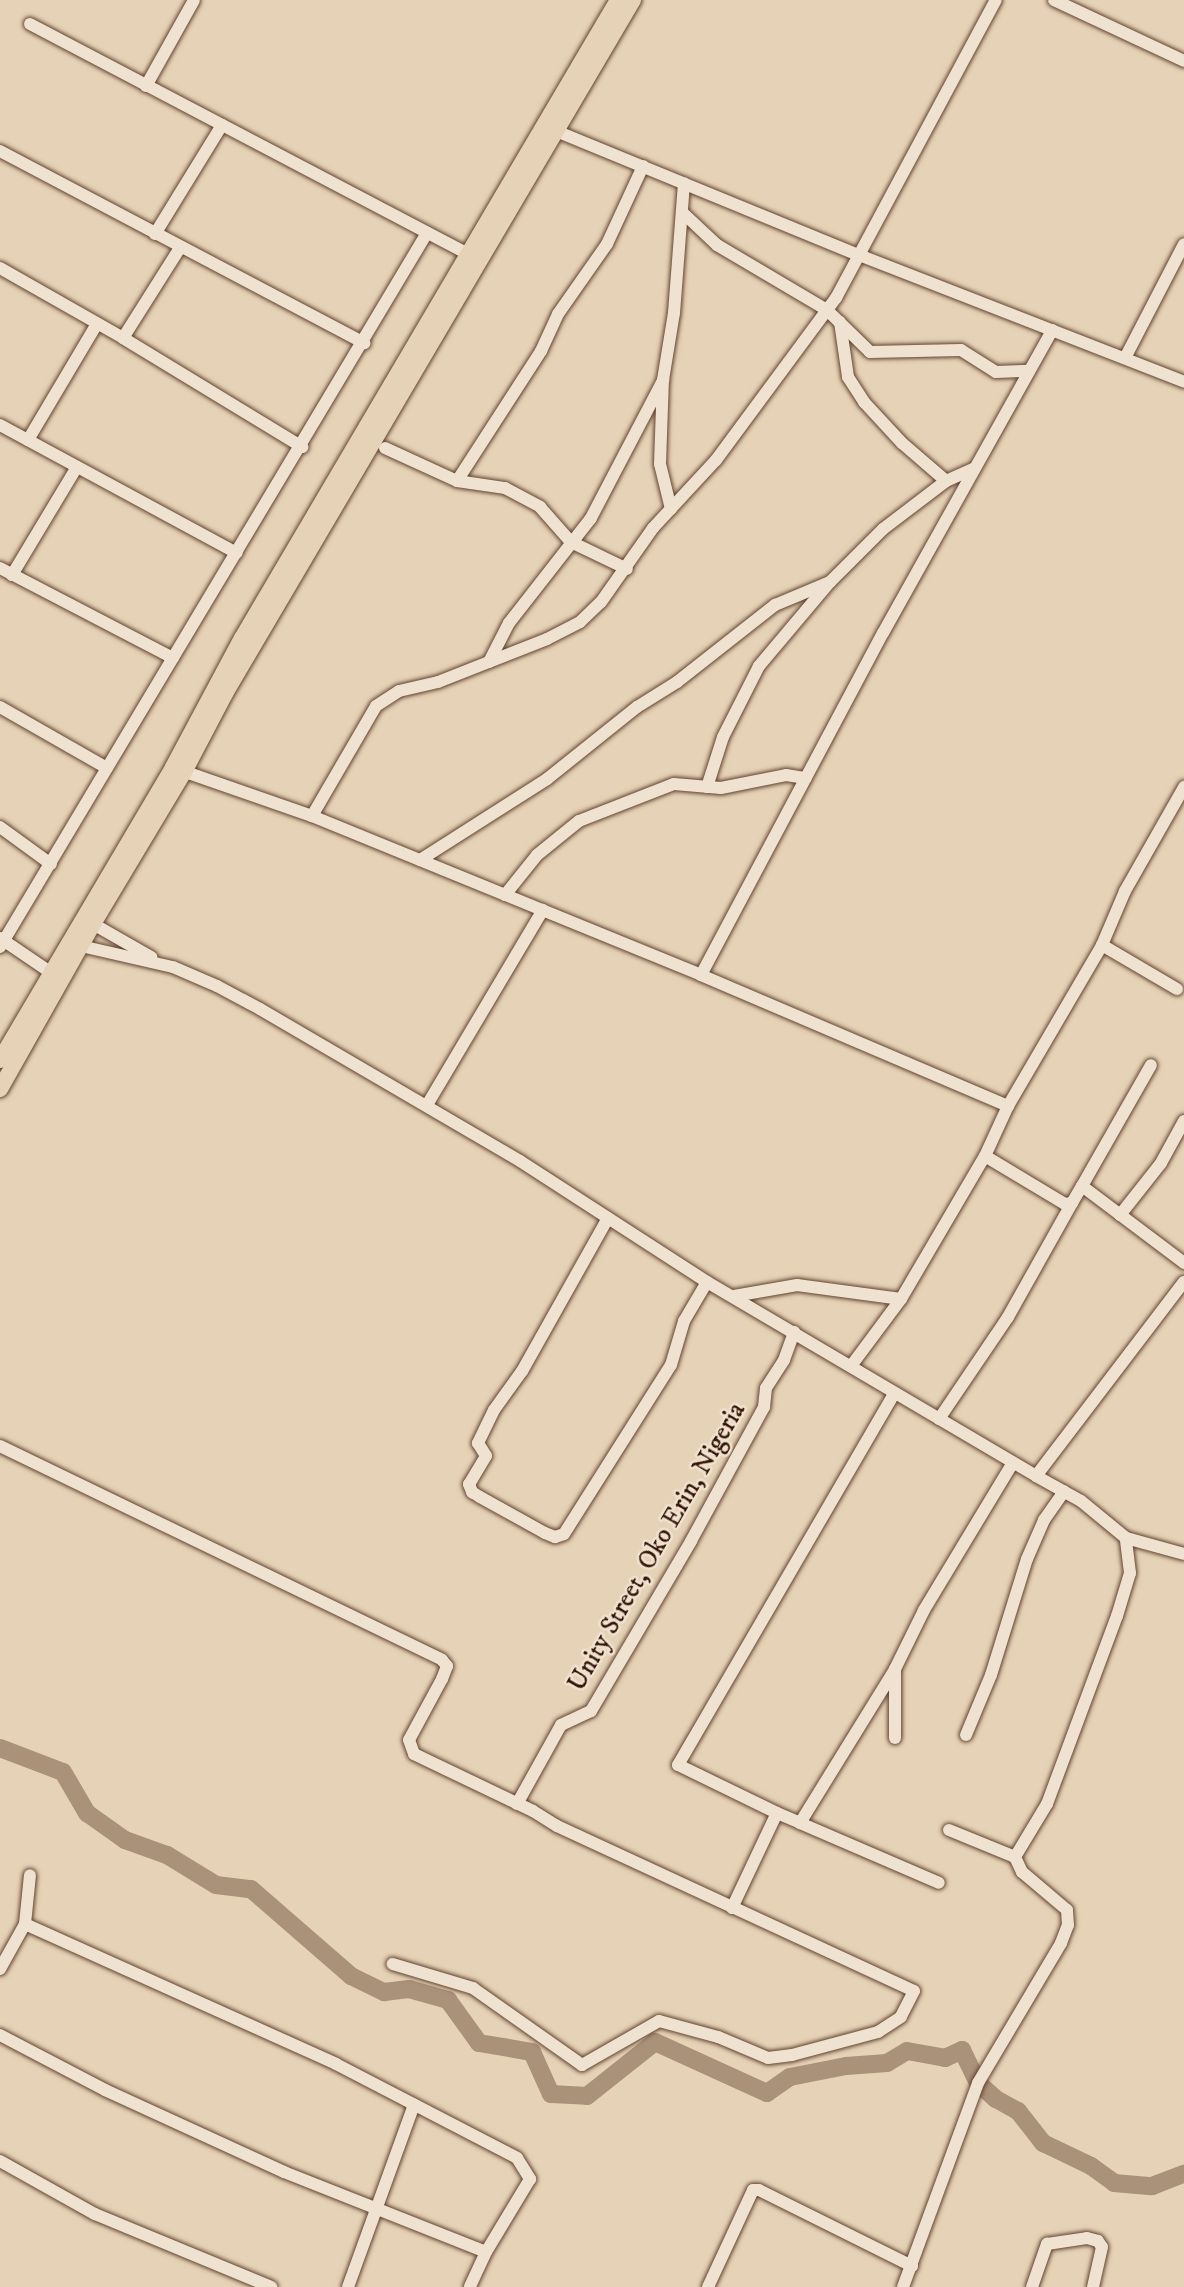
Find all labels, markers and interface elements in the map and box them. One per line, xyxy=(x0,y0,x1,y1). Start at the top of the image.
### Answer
street label: Unity Street, Oko Erin, Nigeria xyxy=(561,1397,753,1697)

